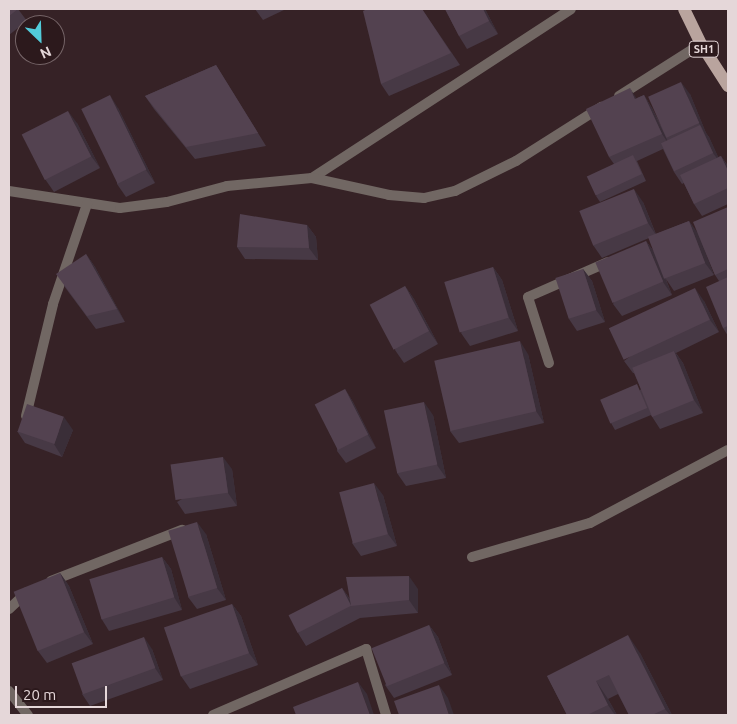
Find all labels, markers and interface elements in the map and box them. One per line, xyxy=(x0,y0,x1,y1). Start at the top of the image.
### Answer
north arrow xyxy=(15,15,65,65)
road number: SH1 xyxy=(688,41,720,58)
text: N xyxy=(38,43,54,62)
scale bar xyxy=(18,676,110,708)
text: 20 m xyxy=(23,686,56,703)

